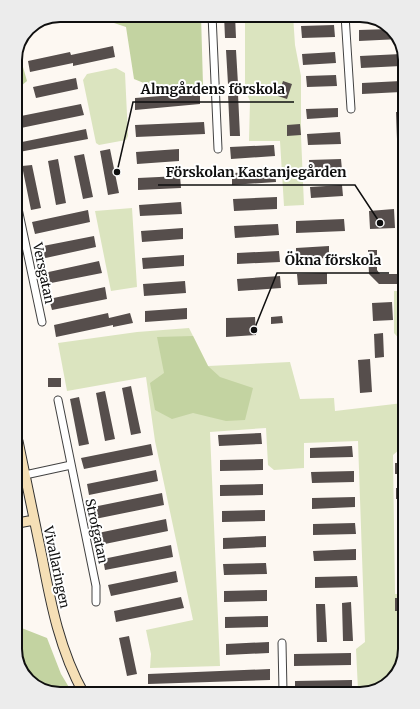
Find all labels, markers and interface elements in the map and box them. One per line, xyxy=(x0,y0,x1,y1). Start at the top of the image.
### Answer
callout: Almgårdens förskola xyxy=(133,76,294,102)
text: Almgårdens förskola xyxy=(140,80,285,98)
callout: Förskolan Kastanjegården xyxy=(158,159,355,185)
text: Förskolan Kastanjegården xyxy=(166,163,347,181)
street label: Versgatan xyxy=(29,240,58,306)
callout: Ökna förskola xyxy=(277,247,389,273)
text: Ökna förskola xyxy=(285,251,381,269)
street label: Strofgatan xyxy=(81,497,112,565)
street label: Vivallaringen xyxy=(39,523,74,610)

